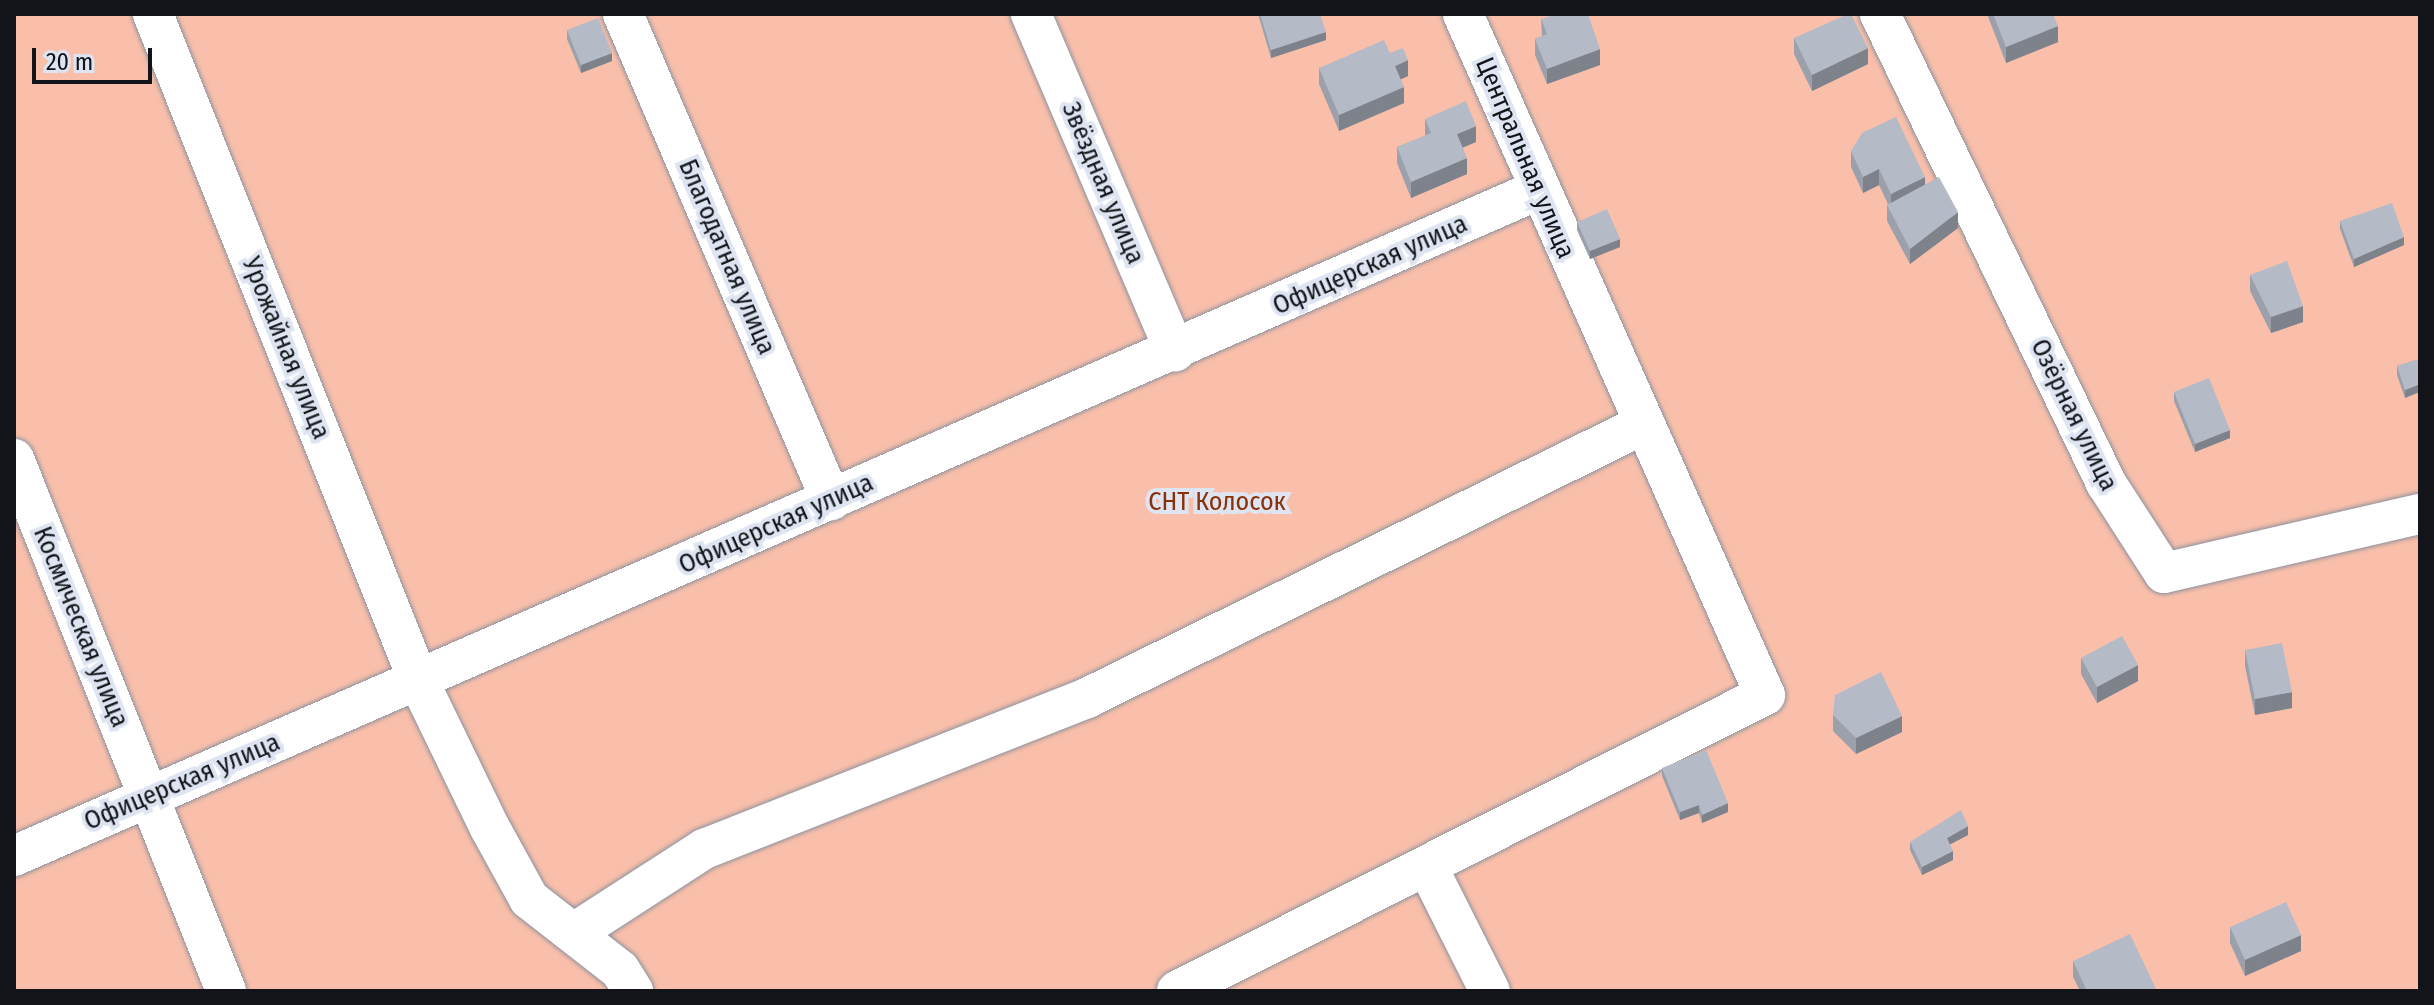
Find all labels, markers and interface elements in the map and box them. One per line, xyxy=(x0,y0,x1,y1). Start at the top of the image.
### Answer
scale bar xyxy=(36,32,156,82)
text: 20 m xyxy=(46,48,93,76)
street label: Центральная улица xyxy=(1469,53,1581,263)
street label: Звёздная улица xyxy=(1055,97,1151,269)
street label: Благодатная улица xyxy=(672,155,782,359)
street label: Офицерская улица xyxy=(1268,208,1472,322)
street label: Урожайная улица xyxy=(235,252,337,444)
street label: Озёрная улица xyxy=(2024,334,2124,496)
street label: Офицерская улица xyxy=(674,467,878,581)
park label: СНТ Колосок xyxy=(1148,486,1286,518)
street label: Космическая улица xyxy=(27,522,135,732)
street label: Офицерская улица xyxy=(80,727,284,837)

